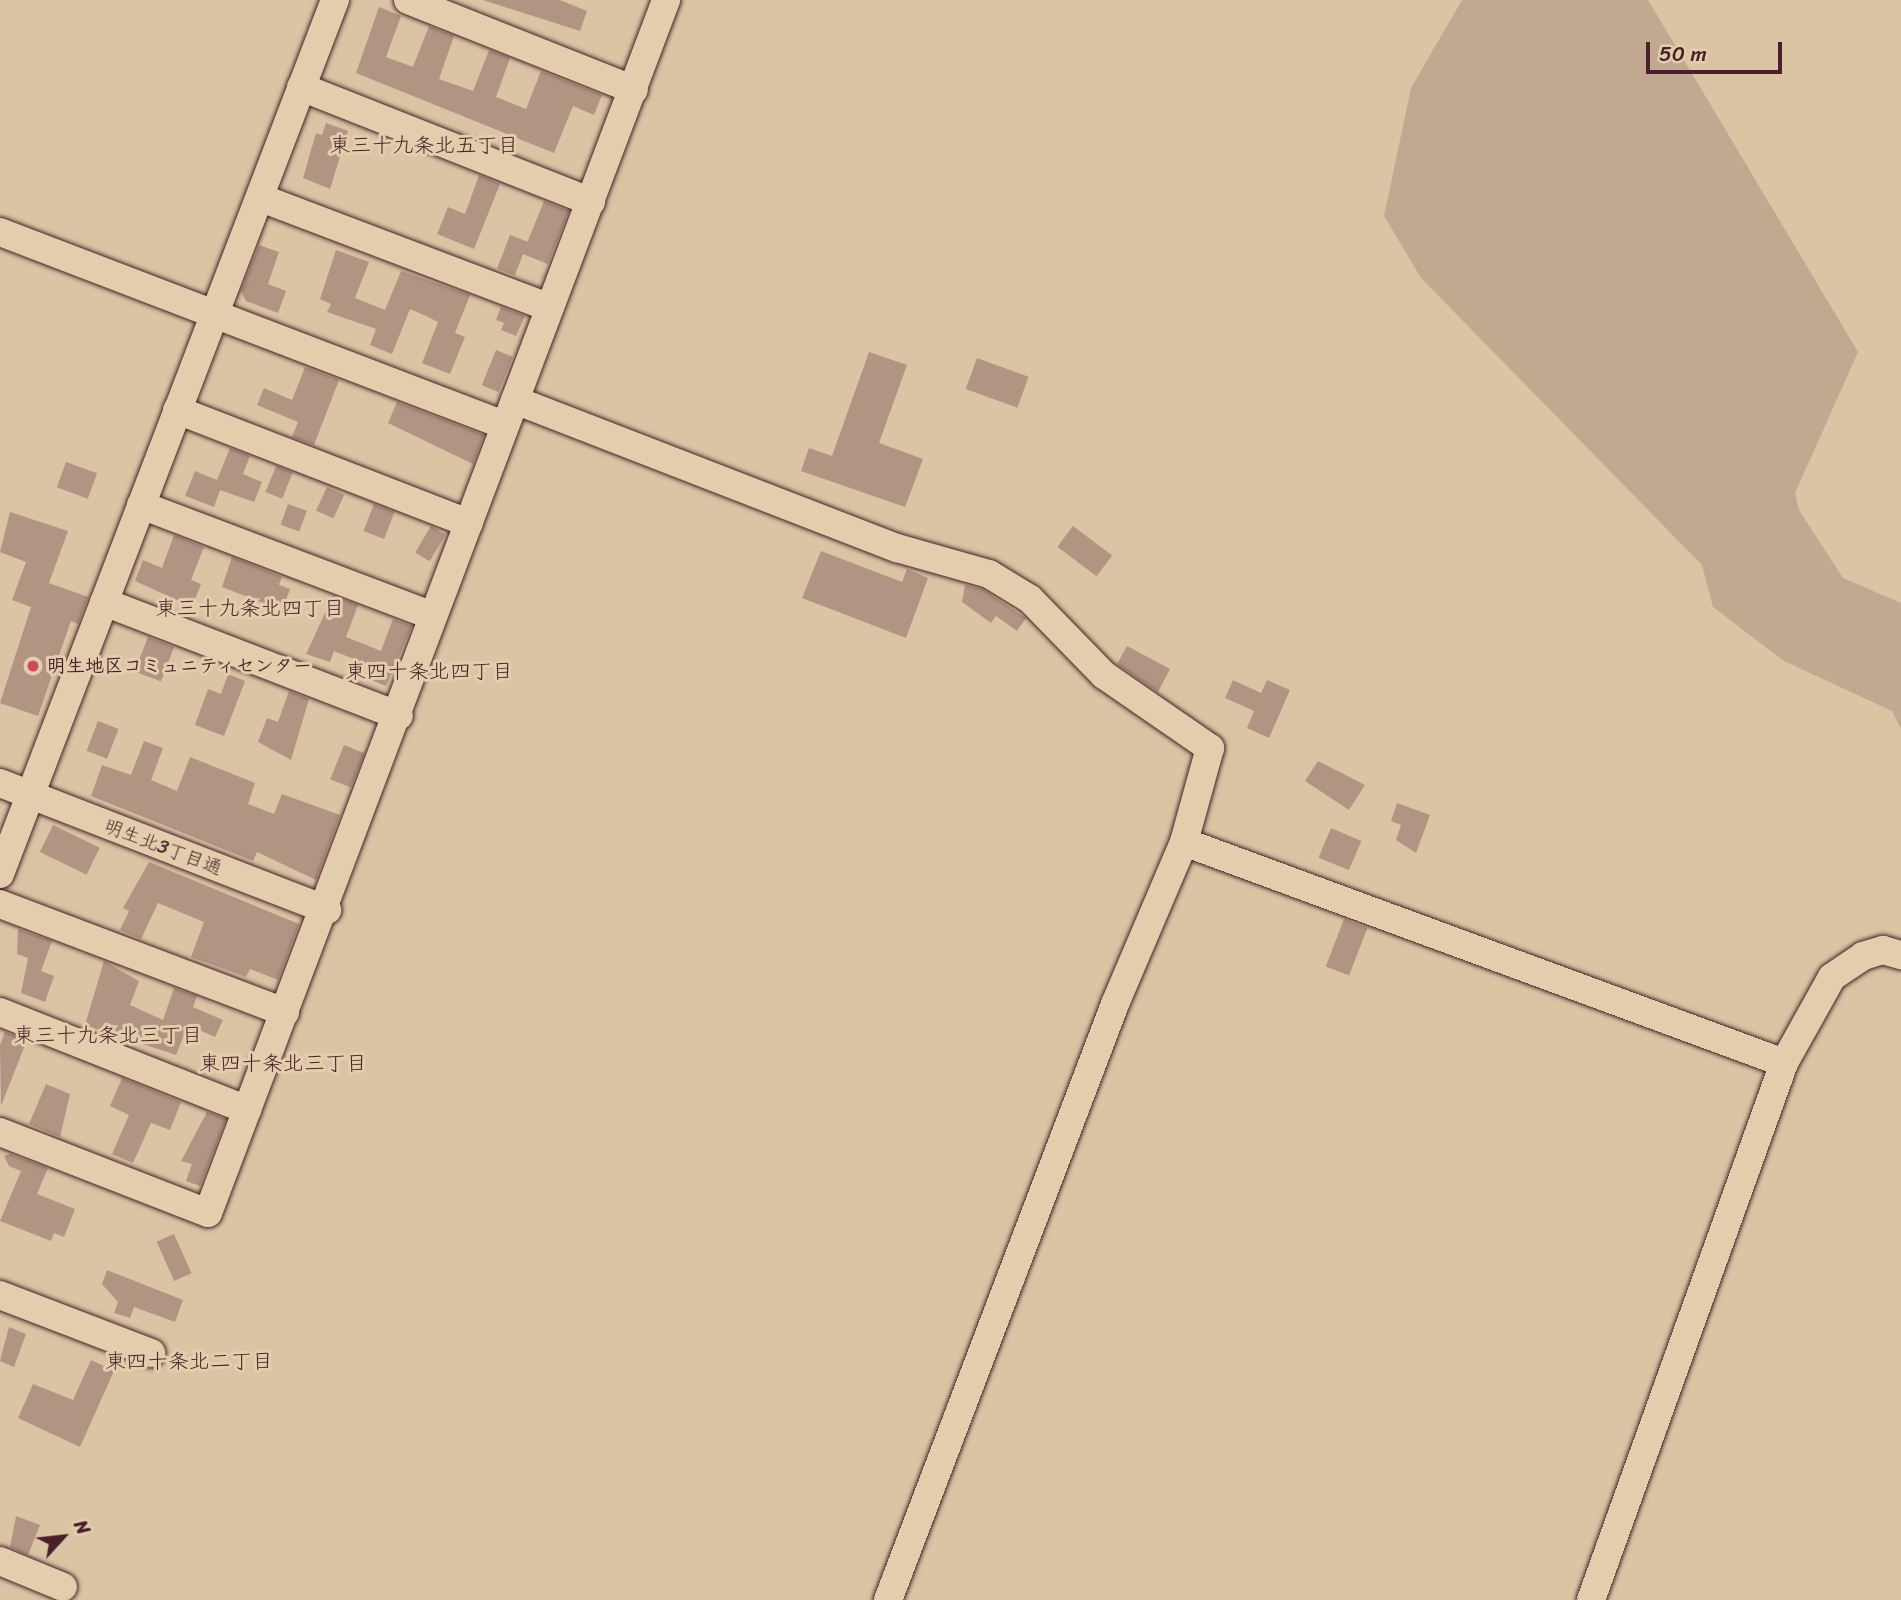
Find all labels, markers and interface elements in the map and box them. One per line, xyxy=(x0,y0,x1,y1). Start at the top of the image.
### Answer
scale bar xyxy=(1649,28,1786,72)
text: 50 m xyxy=(1659,35,1707,73)
district label: 東三十九条北五丁目 xyxy=(330,132,518,158)
district label: 東三十九条北四丁目 xyxy=(156,595,344,621)
place label: 明生地区コミュニティセンター xyxy=(47,655,313,677)
marker: 明生地区コミュニティセンター xyxy=(25,658,41,674)
district label: 東四十条北四丁目 xyxy=(345,658,513,684)
street label: 明生北3丁目通 xyxy=(101,814,225,880)
district label: 東三十九条北三丁目 xyxy=(14,1022,202,1048)
district label: 東四十条北三丁目 xyxy=(199,1050,367,1076)
district label: 東四十条北二丁目 xyxy=(105,1348,273,1374)
north arrow xyxy=(28,1502,98,1572)
text: N xyxy=(64,1514,100,1541)

